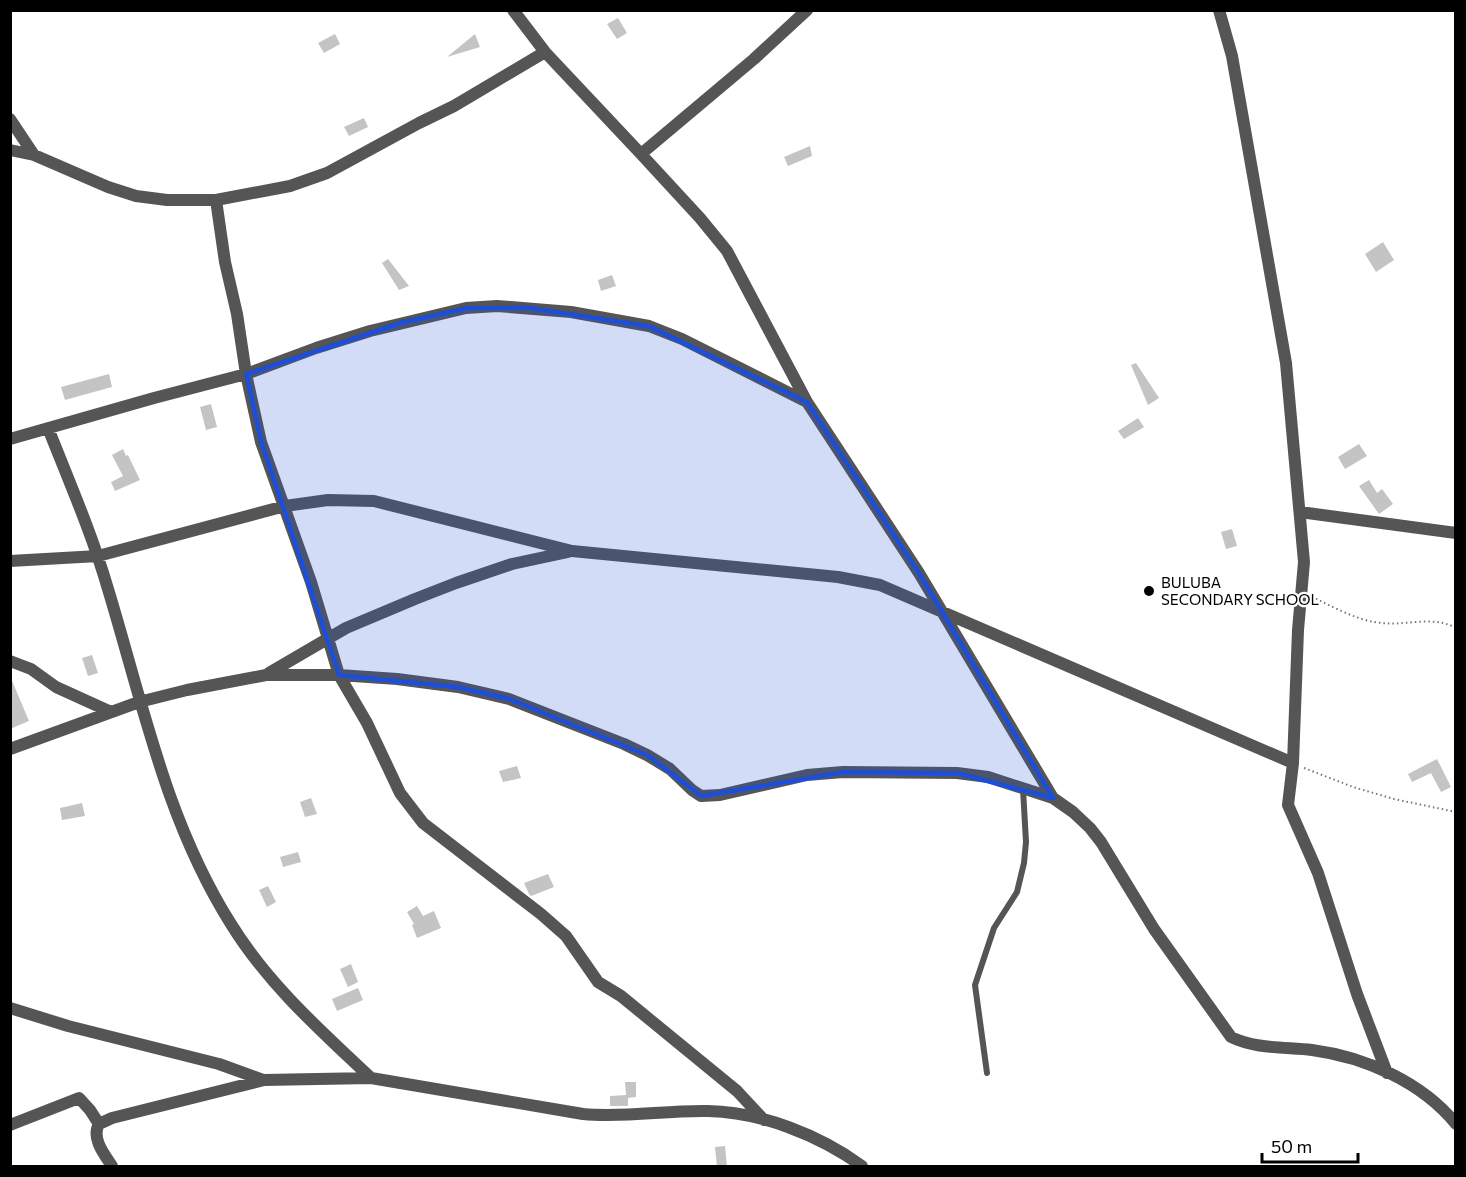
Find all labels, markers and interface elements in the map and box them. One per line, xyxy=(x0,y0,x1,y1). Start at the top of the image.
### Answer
place label: BULUBA SECONDARY SCHOOL xyxy=(1161,573,1320,608)
marker: BULUBA SECONDARY SCHOOL xyxy=(1142,584,1156,598)
scale bar xyxy=(1262,1126,1358,1164)
text: 50 m xyxy=(1271,1135,1312,1157)

